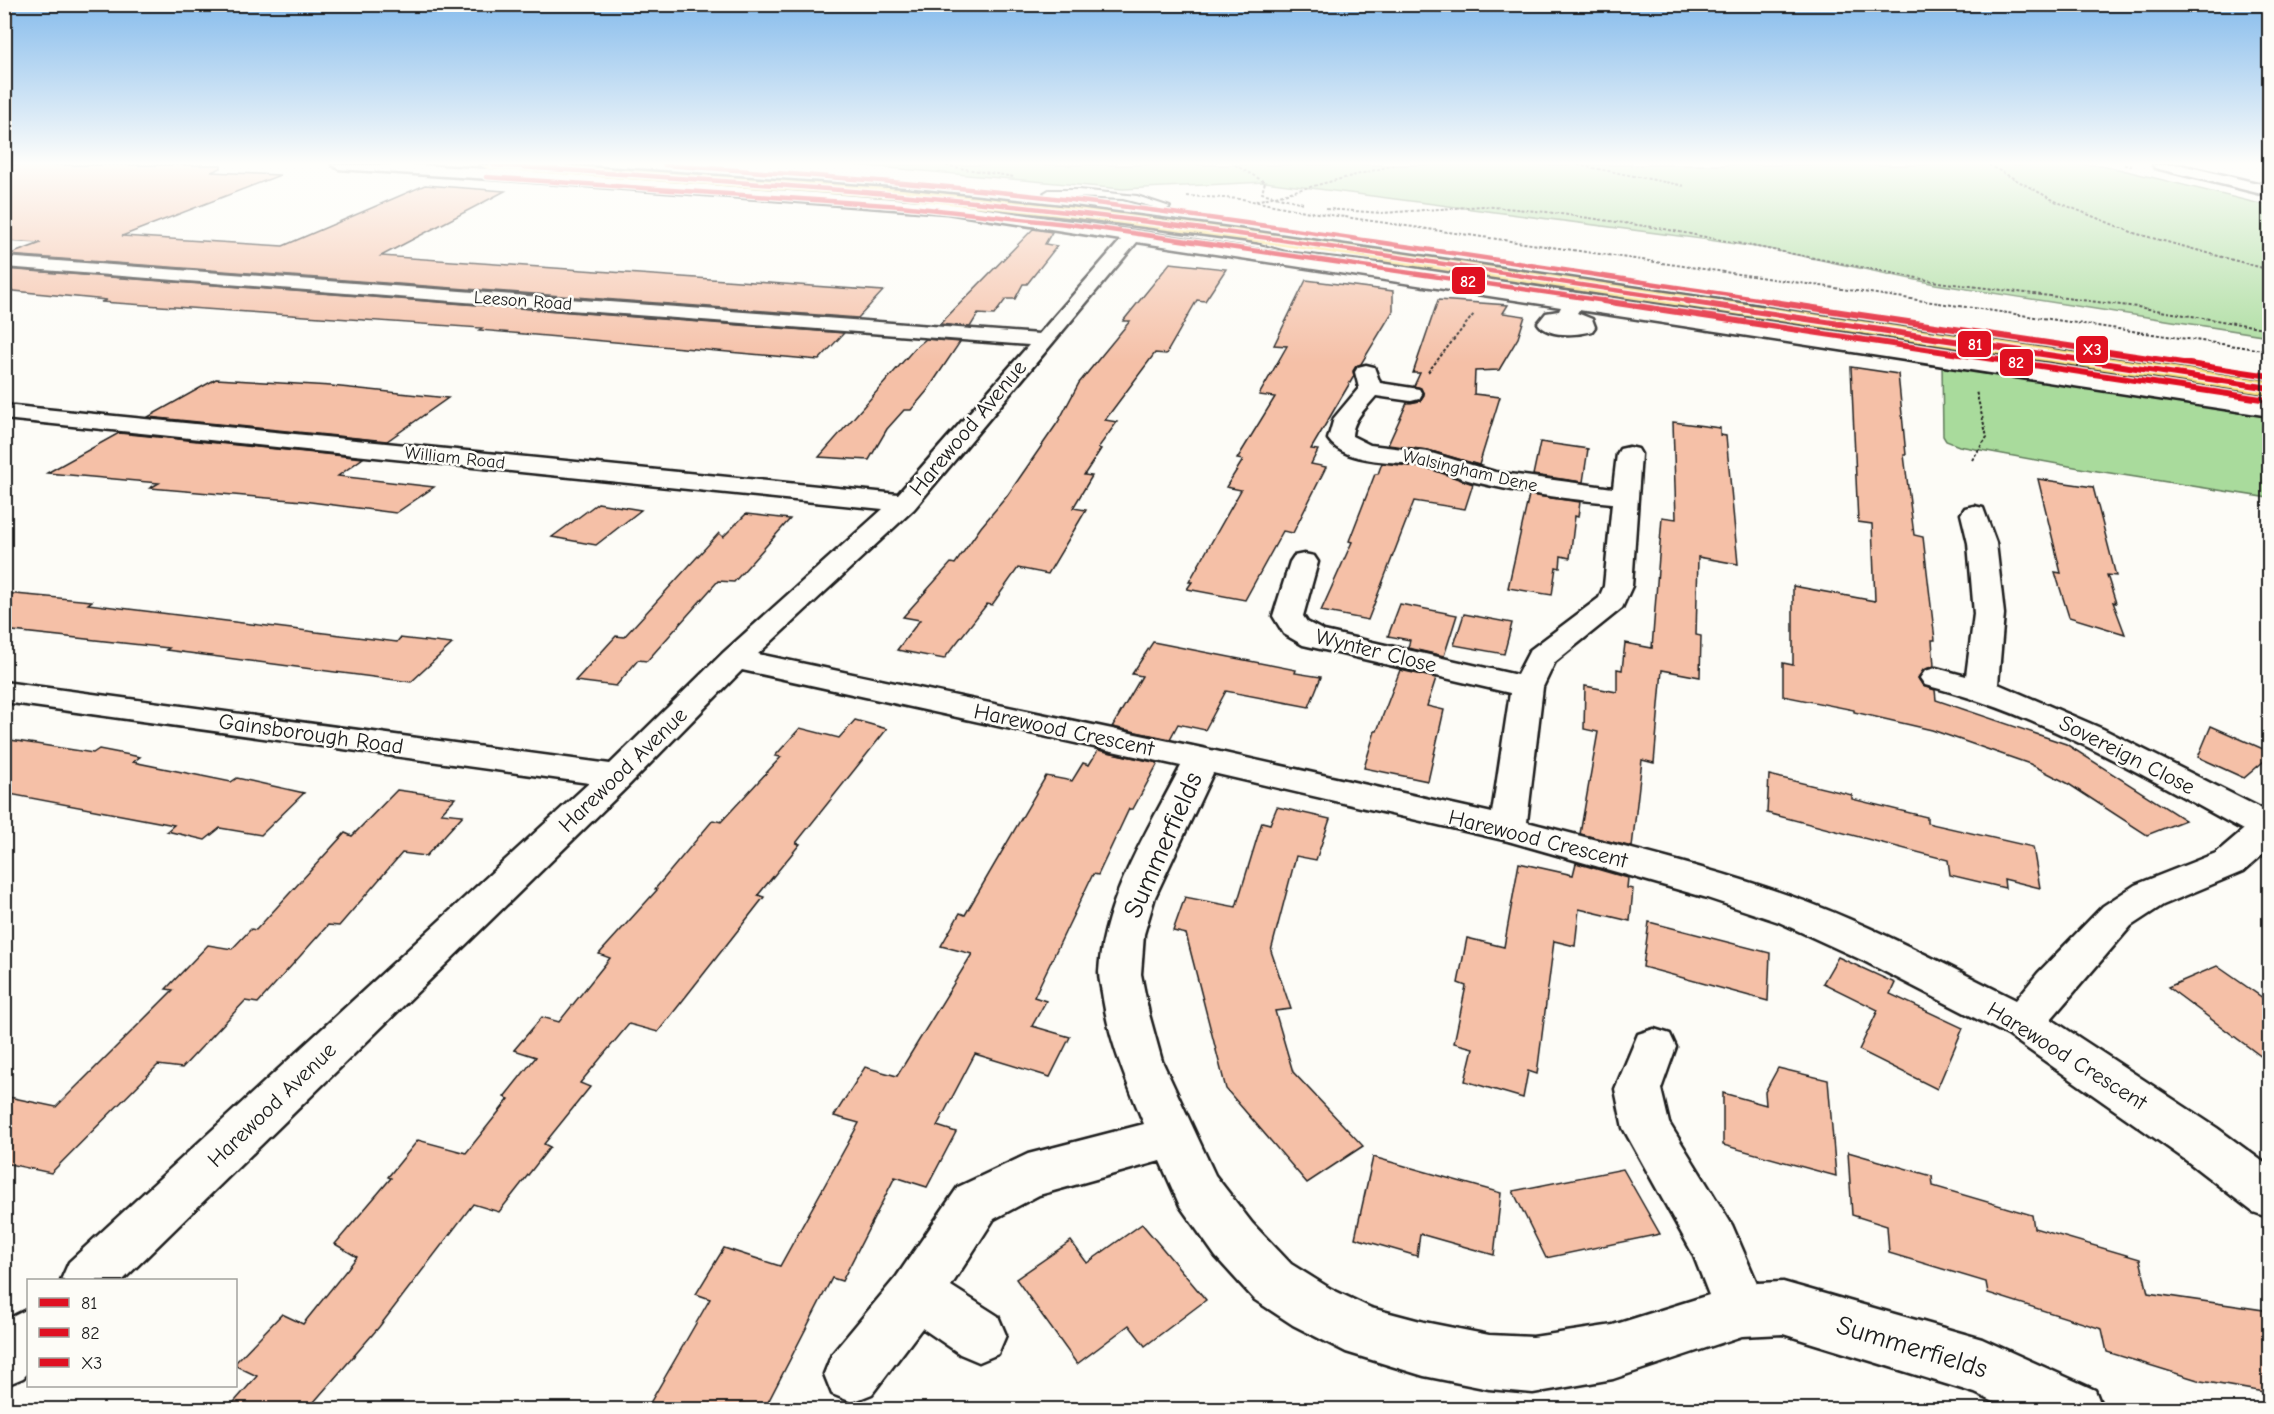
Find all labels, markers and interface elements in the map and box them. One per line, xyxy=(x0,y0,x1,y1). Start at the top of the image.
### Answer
line badge: 82 xyxy=(1451,266,1486,295)
text: 82 xyxy=(1460,273,1476,291)
street label: Leeson Road xyxy=(473,287,573,315)
line badge: 81 xyxy=(1957,330,1992,358)
line badge: X3 xyxy=(2075,335,2109,364)
text: 81 xyxy=(1968,336,1982,354)
text: X3 xyxy=(2082,341,2102,359)
line badge: 82 xyxy=(1999,348,2034,377)
text: 82 xyxy=(2008,354,2024,372)
street label: Harewood Avenue xyxy=(904,355,1032,501)
street label: William Road xyxy=(404,442,506,474)
street label: Walsingham Dene xyxy=(1400,445,1540,497)
street label: Wynter Close xyxy=(1313,623,1439,679)
street label: Harewood Crescent xyxy=(971,698,1157,762)
street label: Harewood Avenue xyxy=(553,702,693,838)
street label: Gainsborough Road xyxy=(217,708,405,760)
street label: Sovereign Close xyxy=(2055,710,2199,800)
street label: Summerfields xyxy=(1117,767,1209,923)
street label: Harewood Crescent xyxy=(1446,804,1631,874)
street label: Harewood Crescent xyxy=(1982,996,2152,1116)
street label: Harewood Avenue xyxy=(202,1037,342,1173)
legend xyxy=(27,1279,237,1387)
text: 81 xyxy=(81,1293,97,1314)
street label: Summerfields xyxy=(1833,1309,1991,1385)
text: 82 xyxy=(81,1323,100,1344)
text: X3 xyxy=(81,1353,102,1374)

